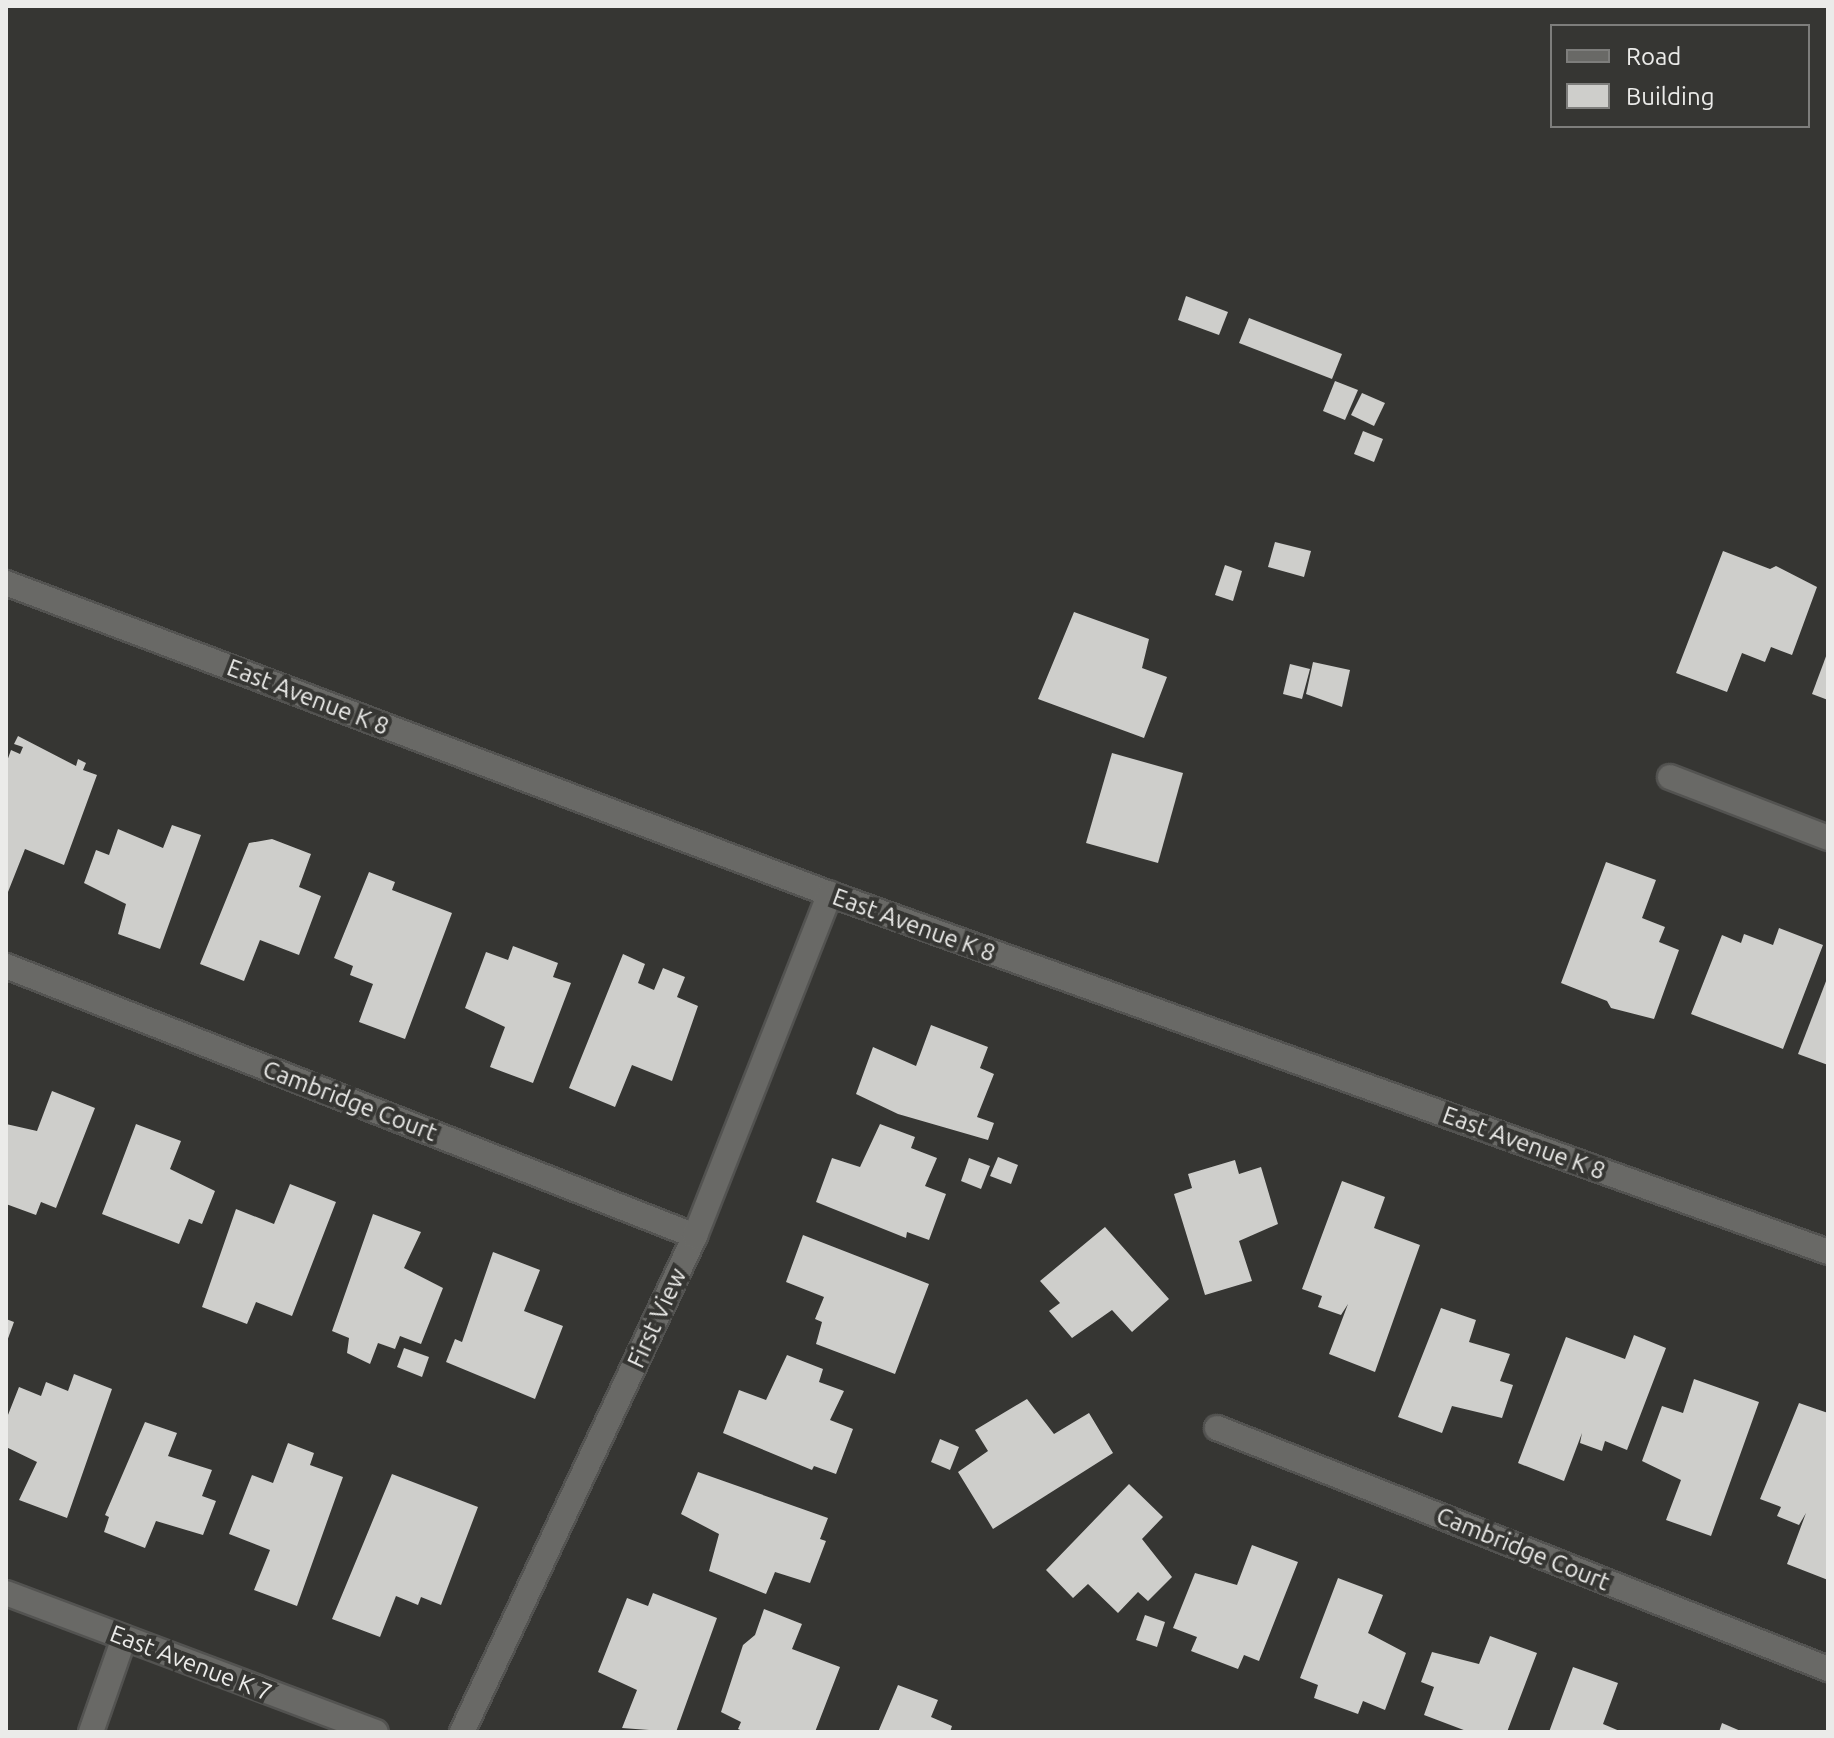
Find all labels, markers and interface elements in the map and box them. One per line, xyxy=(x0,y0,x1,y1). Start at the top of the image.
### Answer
legend xyxy=(1550,24,1810,128)
text: Road xyxy=(1626,43,1681,70)
text: Building xyxy=(1626,83,1714,110)
street label: East Avenue K 8 xyxy=(223,653,393,741)
street label: East Avenue K 8 xyxy=(829,882,999,968)
street label: Cambridge Court xyxy=(259,1055,441,1147)
street label: East Avenue K 8 xyxy=(1439,1100,1609,1186)
street label: First View xyxy=(621,1264,693,1372)
street label: Cambridge Court xyxy=(1432,1501,1614,1597)
street label: East Avenue K 7 xyxy=(106,1619,276,1707)

